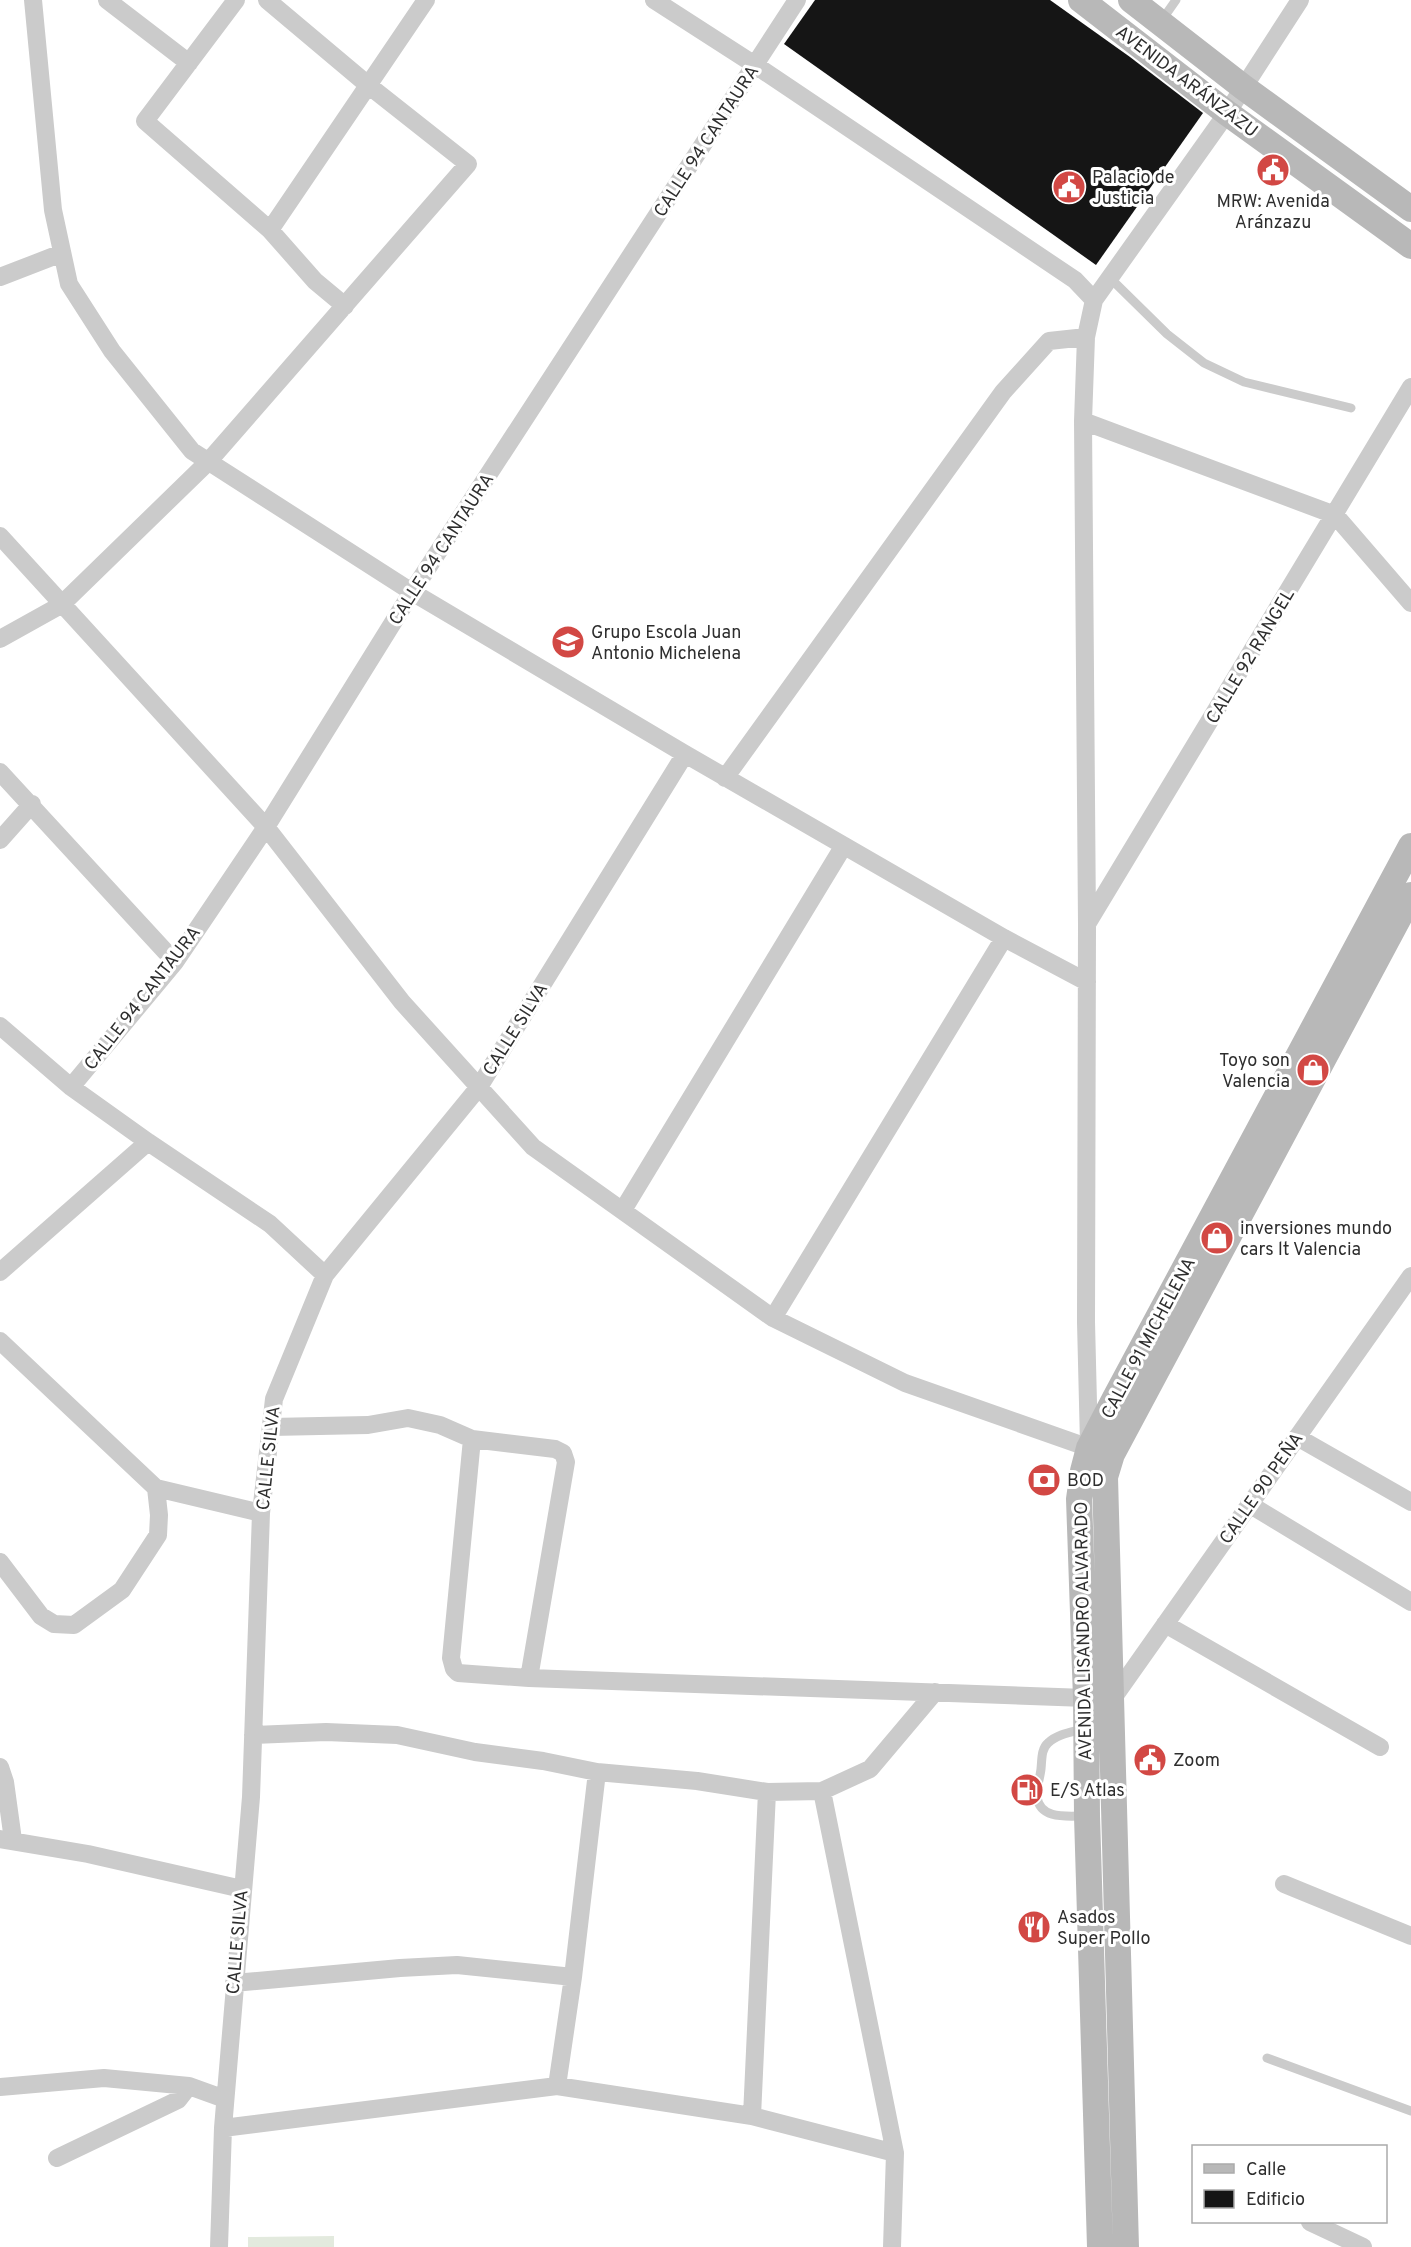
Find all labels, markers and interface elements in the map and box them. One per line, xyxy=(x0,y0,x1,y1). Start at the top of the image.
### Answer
street label: AVENIDA ARÁNZAZU xyxy=(1110,20,1263,143)
street label: CALLE 94 CANTAURA xyxy=(650,62,765,222)
public building icon: MRW: Avenida Aránzazu xyxy=(1255,152,1291,188)
place label: Palacio de Justicia xyxy=(1092,167,1175,211)
public building icon: Palacio de Justicia xyxy=(1051,169,1087,205)
place label: MRW: Avenida Aránzazu xyxy=(1216,191,1330,235)
street label: CALLE 94 CANTAURA xyxy=(385,470,500,630)
street label: CALLE 92 RANGEL xyxy=(1202,585,1301,728)
place label: Grupo Escola Juan Antonio Michelena xyxy=(591,622,741,666)
school or university icon: Grupo Escola Juan Antonio Michelena xyxy=(550,624,586,660)
street label: CALLE 94 CANTAURA xyxy=(80,922,207,1075)
street label: CALLE SILVA xyxy=(479,979,554,1080)
place label: Toyo son Valencia xyxy=(1219,1050,1290,1094)
shop icon: Toyo son Valencia xyxy=(1295,1052,1331,1088)
place label: inversiones mundo cars lt Valencia xyxy=(1240,1218,1392,1262)
shop icon: inversiones mundo cars lt Valencia xyxy=(1199,1220,1235,1256)
street label: CALLE 91 MICHELENA xyxy=(1097,1254,1202,1423)
street label: CALLE SILVA xyxy=(253,1405,286,1512)
street label: CALLE 90 PEÑA xyxy=(1214,1427,1309,1549)
bank icon: BOD xyxy=(1026,1462,1062,1498)
place label: BOD xyxy=(1067,1470,1104,1493)
street label: AVENIDA LISANDRO ALVARADO xyxy=(1071,1501,1098,1761)
public building icon: Zoom xyxy=(1132,1742,1168,1778)
place label: Zoom xyxy=(1173,1750,1220,1773)
fuel station icon: E/S Atlas xyxy=(1009,1772,1045,1808)
place label: E/S Atlas xyxy=(1050,1780,1125,1803)
street label: CALLE SILVA xyxy=(222,1889,255,1995)
place label: Asados Super Pollo xyxy=(1057,1907,1151,1951)
restaurant icon: Asados Super Pollo xyxy=(1016,1909,1052,1945)
legend xyxy=(1192,2145,1387,2223)
text: Calle xyxy=(1246,2159,1286,2182)
text: Edificio xyxy=(1246,2189,1305,2212)

